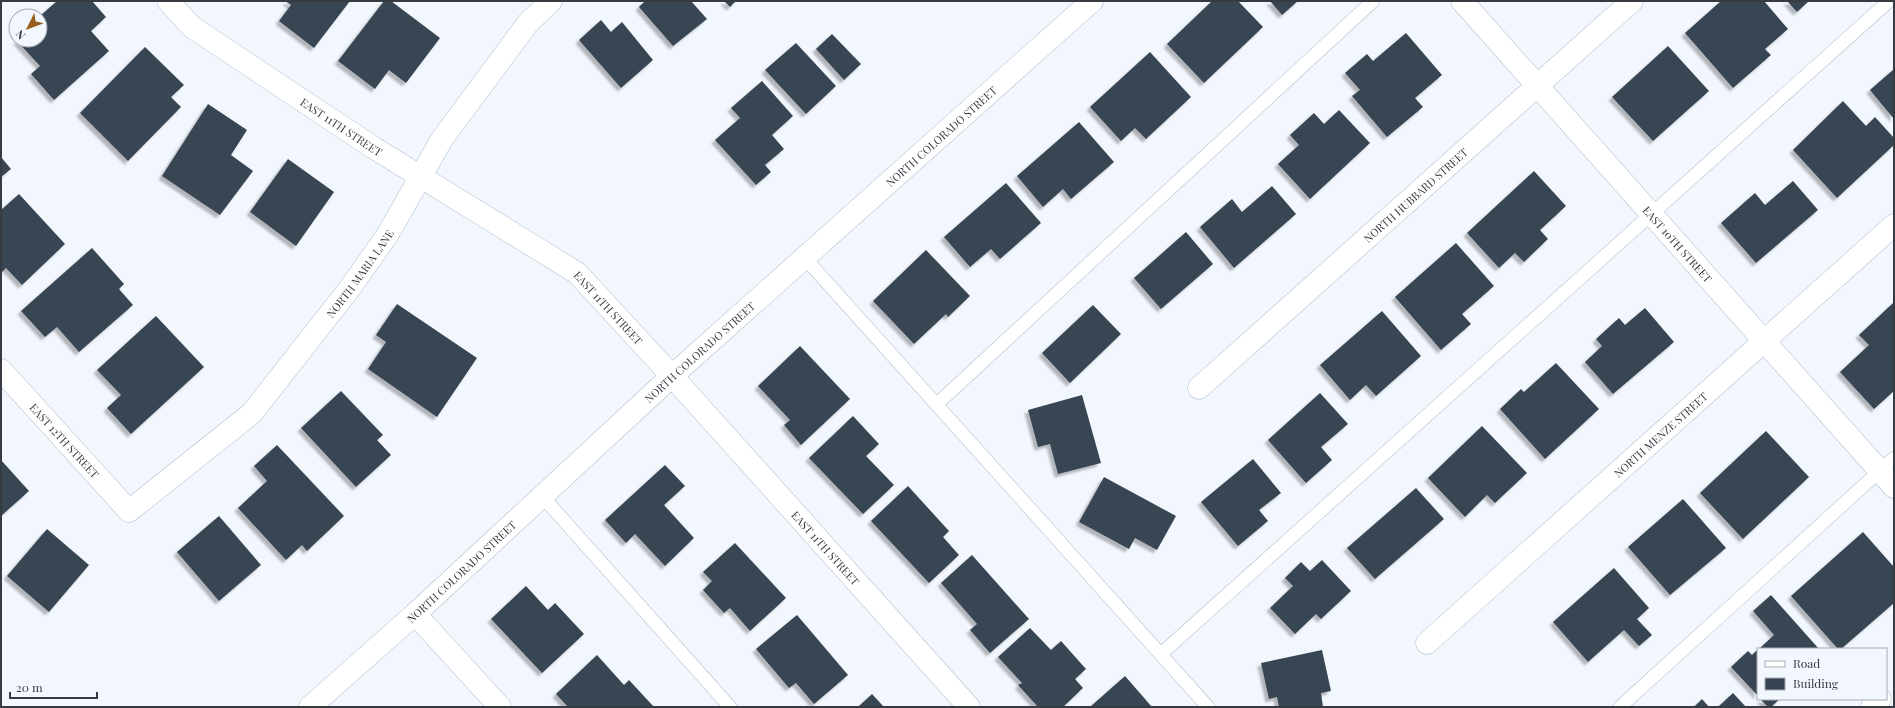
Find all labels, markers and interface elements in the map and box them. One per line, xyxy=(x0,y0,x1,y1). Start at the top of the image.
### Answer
north arrow xyxy=(8,8,48,48)
text: N xyxy=(12,27,28,43)
street label: NORTH COLORADO STREET xyxy=(882,82,1000,189)
street label: EAST 11TH STREET xyxy=(298,94,385,159)
street label: NORTH HUBBARD STREET xyxy=(1360,144,1471,245)
street label: EAST 10TH STREET xyxy=(1640,202,1716,286)
street label: NORTH MARIA LANE xyxy=(322,226,397,320)
street label: EAST 11TH STREET xyxy=(571,267,647,347)
street label: NORTH COLORADO STREET xyxy=(641,298,758,406)
street label: NORTH MENZE STREET xyxy=(1610,388,1710,480)
street label: EAST 12TH STREET xyxy=(27,400,103,481)
street label: EAST 11TH STREET xyxy=(789,507,863,588)
street label: NORTH COLORADO STREET xyxy=(403,517,519,626)
legend xyxy=(1757,648,1887,700)
text: Road xyxy=(1793,655,1820,671)
scale bar xyxy=(10,674,97,700)
text: Building xyxy=(1793,675,1839,691)
text: 20 m xyxy=(16,679,43,695)

